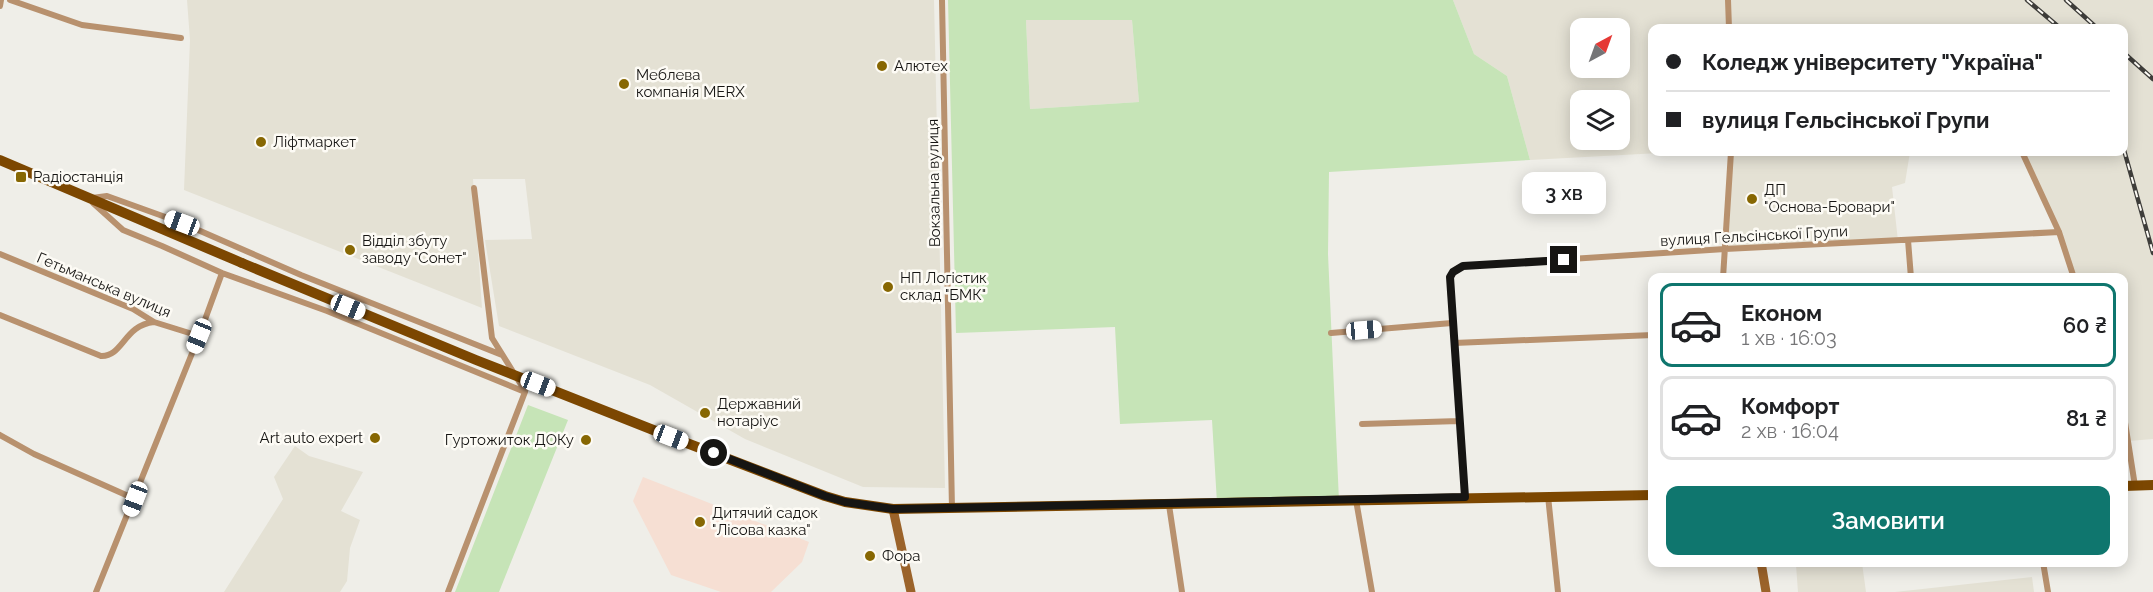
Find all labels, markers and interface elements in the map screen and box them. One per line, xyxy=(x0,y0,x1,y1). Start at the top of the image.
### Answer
north arrow xyxy=(1570,18,1630,78)
map controls xyxy=(1570,18,1630,150)
text: Коледж університету "Україна" xyxy=(1702,49,2043,75)
place label: Алютех xyxy=(894,57,948,75)
marker: Алютех xyxy=(875,59,889,73)
place label: Меблева компанія MERX xyxy=(636,66,745,101)
marker: Меблева компанія MERX xyxy=(617,77,631,91)
button: layers xyxy=(1570,90,1630,150)
text: вулиця Гельсінської Групи xyxy=(1702,107,1990,133)
street label: Вокзальна вулиця xyxy=(924,119,944,247)
place label: Ліфтмаркет xyxy=(273,133,356,151)
marker: Ліфтмаркет xyxy=(254,135,268,149)
place label: Радіостанція xyxy=(33,168,123,186)
marker: Радіостанція xyxy=(14,170,28,184)
callout: 3 хв xyxy=(1522,173,1606,215)
text: 3 хв xyxy=(1545,181,1583,205)
place label: ДП "Основа-Бровари" xyxy=(1764,181,1895,216)
marker: ДП "Основа-Бровари" xyxy=(1745,192,1759,206)
car xyxy=(162,208,202,238)
street label: вулиця Гельсінської Групи xyxy=(1660,222,1848,250)
place label: Відділ збуту заводу "Сонет" xyxy=(362,232,467,267)
marker: Відділ збуту заводу "Сонет" xyxy=(343,243,357,257)
route end xyxy=(1550,246,1577,273)
street label: Гетьманська вулиця xyxy=(34,249,174,321)
place label: НП Логістик склад "БМК" xyxy=(900,269,987,304)
marker: НП Логістик склад "БМК" xyxy=(881,280,895,294)
car xyxy=(328,292,368,322)
icon: car xyxy=(1669,298,1723,352)
text: Економ xyxy=(1741,300,1822,326)
text: 60 ₴ xyxy=(2063,312,2107,338)
car xyxy=(184,316,214,356)
car xyxy=(1345,319,1383,341)
text: 1 хв · 16:03 xyxy=(1741,326,1837,350)
car xyxy=(518,369,558,399)
icon: car xyxy=(1669,391,1723,445)
text: Комфорт xyxy=(1741,393,1839,419)
place label: Державний нотаріус xyxy=(717,395,801,430)
text: 81 ₴ xyxy=(2066,405,2107,431)
marker: Державний нотаріус xyxy=(698,406,712,420)
text: 2 хв · 16:04 xyxy=(1741,419,1839,443)
car xyxy=(651,422,691,452)
place label: Art auto expert xyxy=(260,429,363,447)
marker: Art auto expert xyxy=(368,431,382,445)
place label: Гуртожиток ДОКу xyxy=(445,431,574,449)
marker: Гуртожиток ДОКу xyxy=(579,433,593,447)
route start xyxy=(700,439,727,466)
car xyxy=(120,479,150,519)
button: Замовити xyxy=(1666,486,2110,555)
place label: Дитячий садок "Лісова казка" xyxy=(712,504,818,539)
marker: Дитячий садок "Лісова казка" xyxy=(693,515,707,529)
place label: Фора xyxy=(882,547,921,565)
marker: Фора xyxy=(863,549,877,563)

